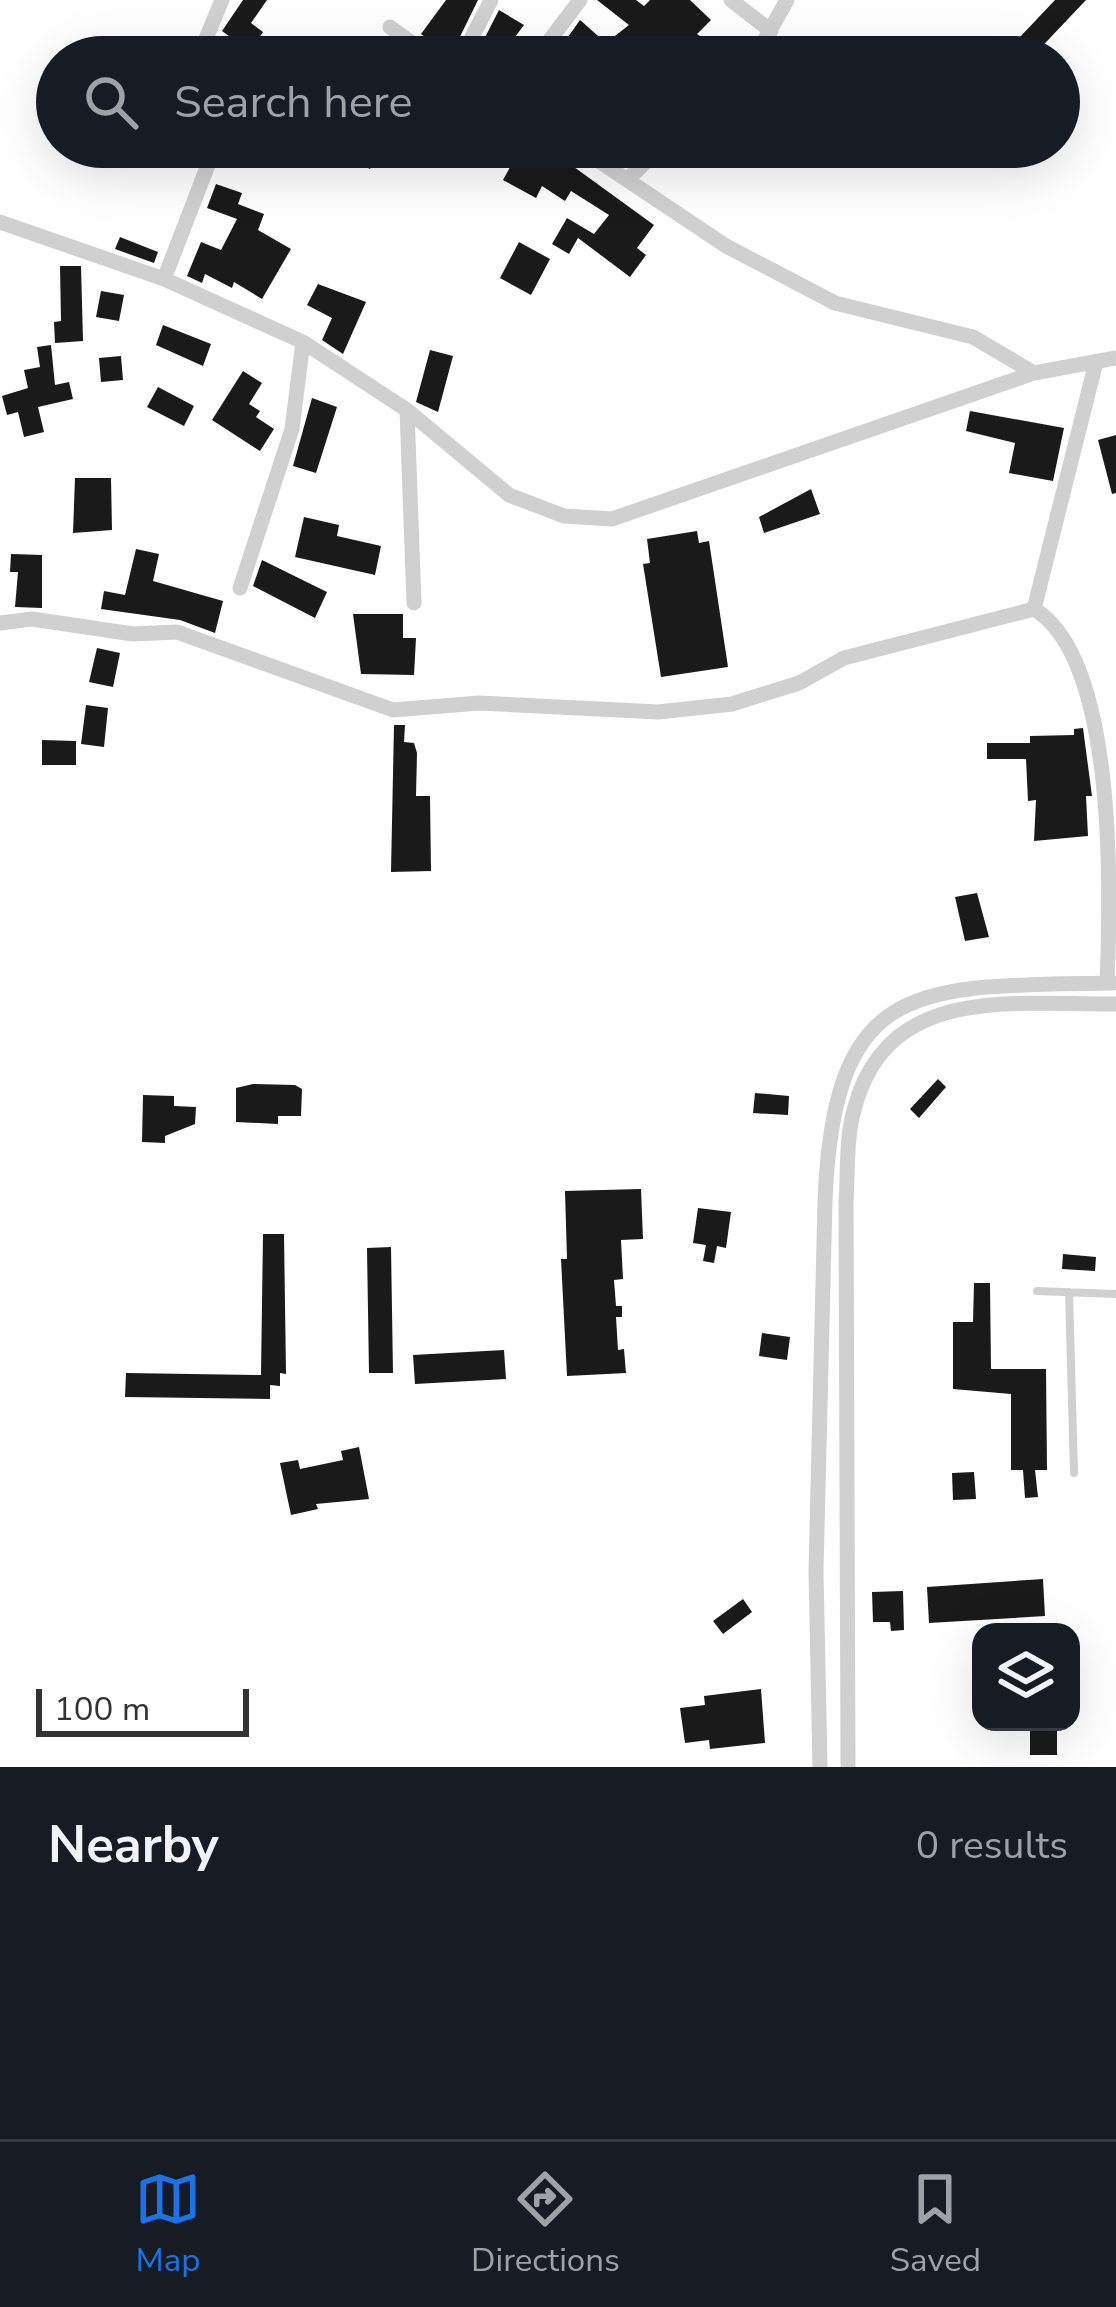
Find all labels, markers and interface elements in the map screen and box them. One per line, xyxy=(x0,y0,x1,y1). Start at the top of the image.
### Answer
search box xyxy=(36,36,1080,168)
icon: search xyxy=(78,69,144,135)
text: Search here xyxy=(174,72,413,133)
map controls xyxy=(972,1623,1080,1731)
button: layers xyxy=(972,1623,1080,1731)
scale bar xyxy=(36,1683,249,1736)
text: 100 m xyxy=(54,1687,150,1732)
text: Nearby xyxy=(48,1810,219,1880)
text: 0 results xyxy=(916,1819,1068,1872)
tab: Map xyxy=(135,2166,201,2283)
tab: Directions xyxy=(471,2166,620,2283)
tab: Saved xyxy=(890,2166,981,2283)

